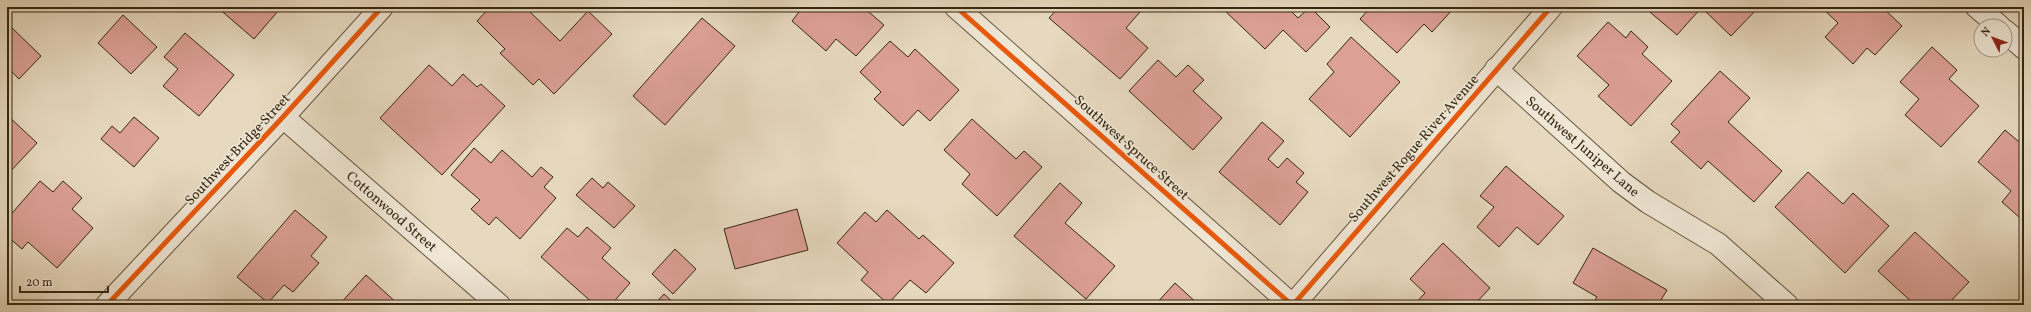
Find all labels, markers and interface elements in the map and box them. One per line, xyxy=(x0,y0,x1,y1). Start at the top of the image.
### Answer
north arrow xyxy=(1973,18,2013,58)
text: N xyxy=(1978,24,1995,40)
street label: Southwest Rogue River Avenue xyxy=(1345,71,1484,227)
street label: Southwest Bridge Street xyxy=(181,90,295,210)
street label: Southwest Spruce Street xyxy=(1069,91,1193,205)
street label: Southwest Juniper Lane xyxy=(1521,92,1643,202)
street label: Cottonwood Street xyxy=(342,167,440,257)
scale bar xyxy=(20,268,108,294)
text: 20 m xyxy=(26,275,53,291)

